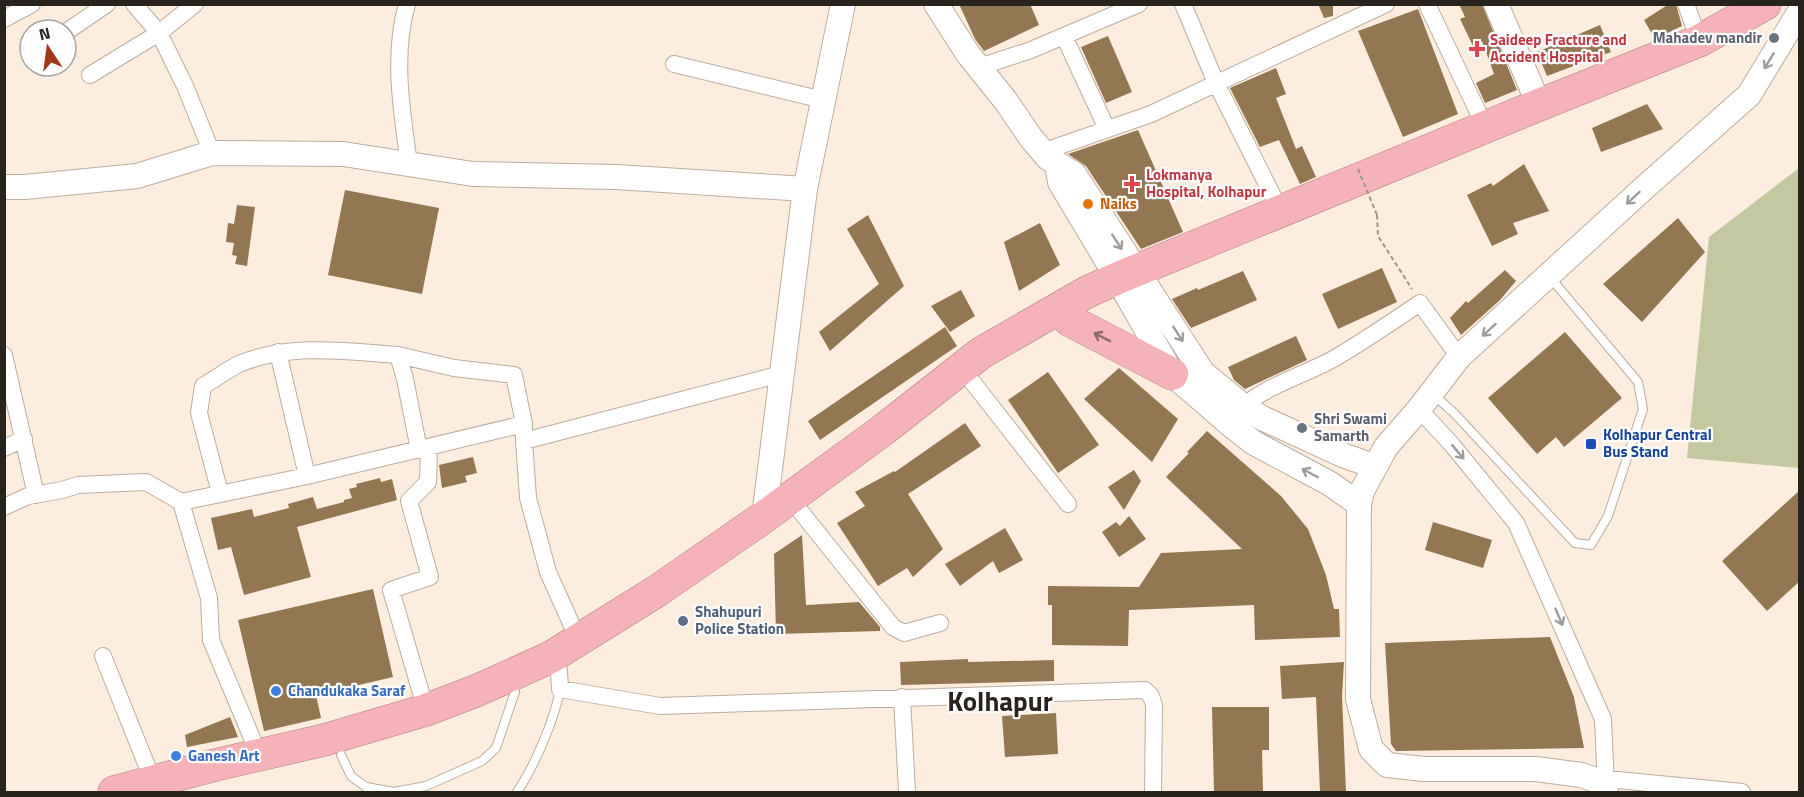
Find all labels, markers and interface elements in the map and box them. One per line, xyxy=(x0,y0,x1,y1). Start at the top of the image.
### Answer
north arrow xyxy=(18,18,78,78)
text: N xyxy=(37,20,53,46)
place label: Mahadev mandir xyxy=(1653,26,1762,49)
place label: Saideep Fracture and Accident Hospital xyxy=(1490,28,1627,68)
marker: Mahadev mandir xyxy=(1767,31,1781,45)
marker: Saideep Fracture and Accident Hospital xyxy=(1468,40,1486,58)
one-way arrow xyxy=(1763,52,1775,69)
place label: Lokmanya Hospital, Kolhapur xyxy=(1146,163,1267,203)
marker: Lokmanya Hospital, Kolhapur xyxy=(1123,175,1141,193)
one-way arrow xyxy=(1625,191,1640,205)
place label: Naiks xyxy=(1100,192,1137,215)
marker: Naiks xyxy=(1081,197,1095,211)
one-way arrow xyxy=(1112,233,1124,250)
one-way arrow xyxy=(1482,323,1497,337)
one-way arrow xyxy=(1172,325,1184,342)
one-way arrow xyxy=(1093,331,1111,343)
place label: Shri Swami Samarth xyxy=(1314,407,1387,447)
marker: Shri Swami Samarth xyxy=(1295,421,1309,435)
place label: Kolhapur Central Bus Stand xyxy=(1603,423,1712,463)
marker: Kolhapur Central Bus Stand xyxy=(1584,437,1598,451)
one-way arrow xyxy=(1451,444,1465,459)
one-way arrow xyxy=(1302,467,1319,479)
place label: Shahupuri Police Station xyxy=(695,600,784,640)
one-way arrow xyxy=(1554,608,1565,626)
marker: Shahupuri Police Station xyxy=(676,614,690,628)
place label: Chandukaka Saraf xyxy=(288,679,406,702)
district label: Kolhapur xyxy=(947,680,1053,721)
marker: Chandukaka Saraf xyxy=(269,684,283,698)
place label: Ganesh Art xyxy=(188,744,260,767)
marker: Ganesh Art xyxy=(169,749,183,763)

